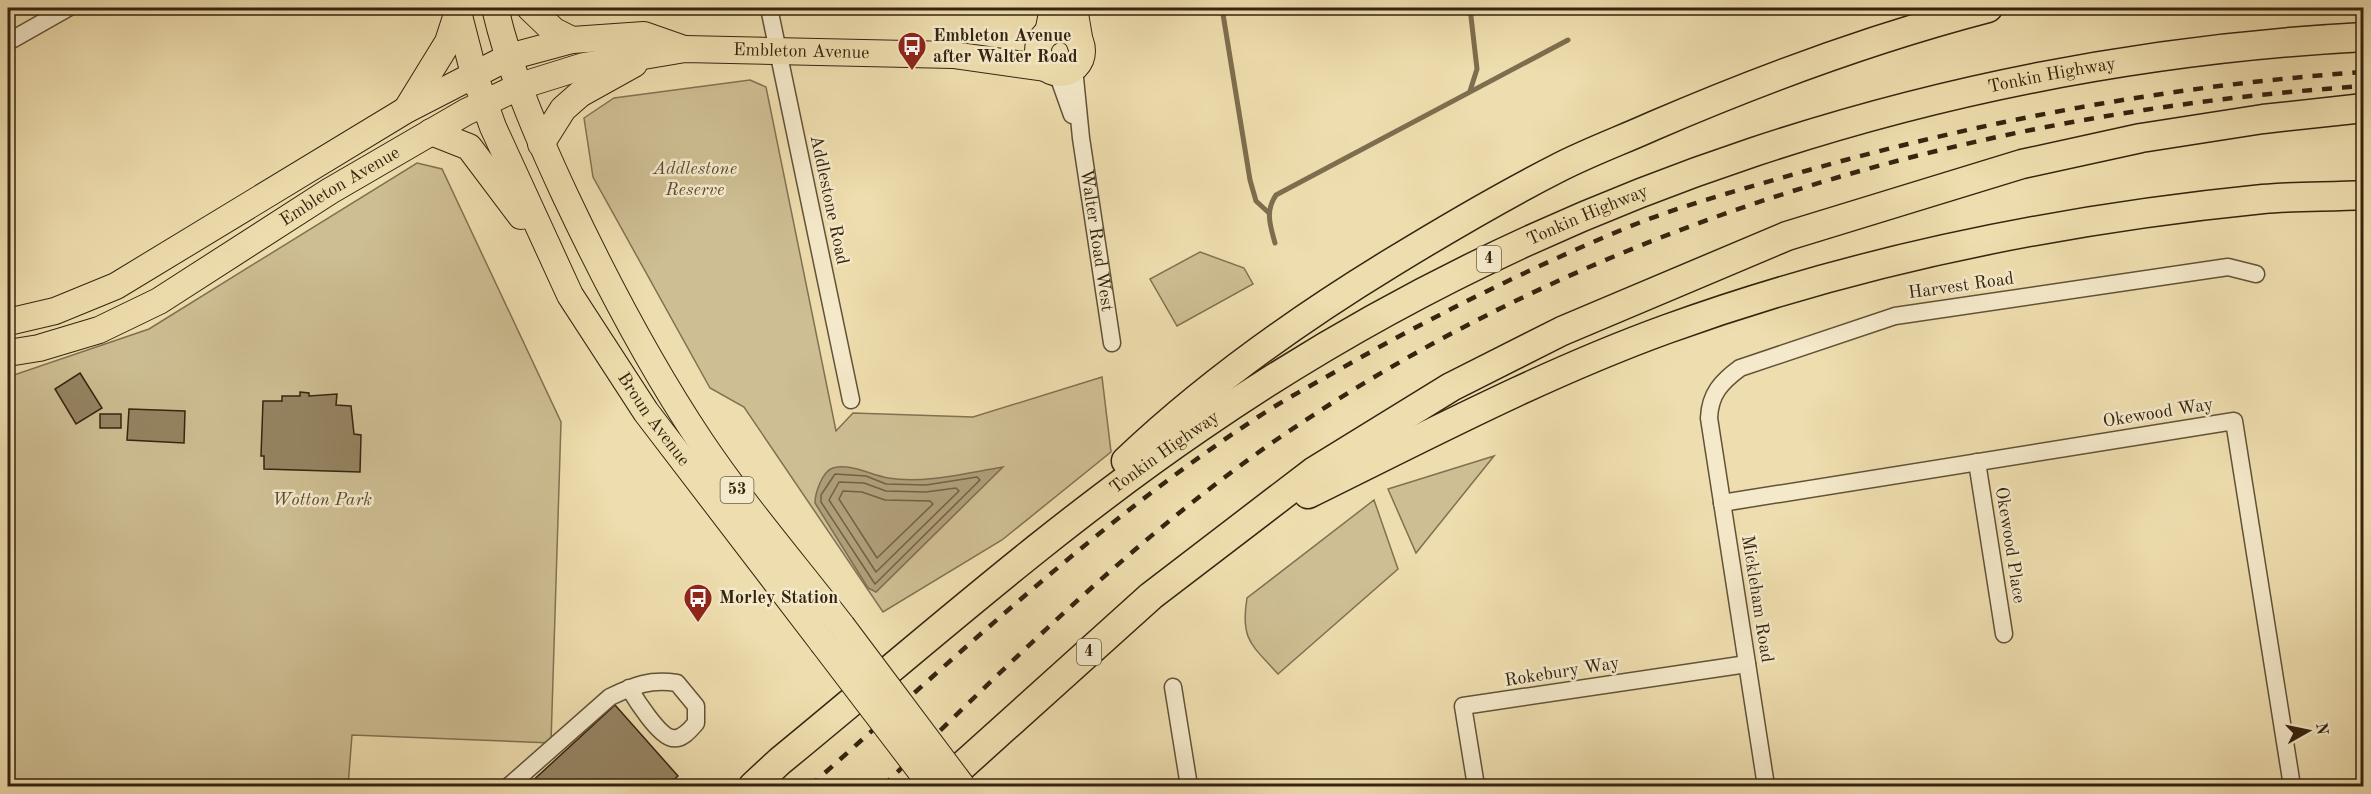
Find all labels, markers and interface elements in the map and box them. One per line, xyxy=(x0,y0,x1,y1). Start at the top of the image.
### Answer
place label: Embleton Avenue after Walter Road xyxy=(933,27,1078,66)
bus stop icon: Embleton Avenue after Walter Road xyxy=(896,30,928,72)
street label: Embleton Avenue xyxy=(733,41,870,62)
street label: Tonkin Highway xyxy=(1986,55,2117,96)
street label: Addlestone Road xyxy=(806,134,852,266)
street label: Embleton Avenue xyxy=(277,143,403,230)
park label: Addlestone Reserve xyxy=(652,160,737,199)
street label: Walter Road West xyxy=(1077,168,1116,313)
street label: Tonkin Highway xyxy=(1524,182,1651,249)
road number: 4 xyxy=(1477,246,1501,272)
street label: Harvest Road xyxy=(1907,270,2015,302)
street label: Broun Avenue xyxy=(614,369,693,469)
street label: Okewood Way xyxy=(2101,395,2215,431)
street label: Tonkin Highway xyxy=(1107,407,1223,497)
road number: 53 xyxy=(720,477,754,503)
street label: Okewood Place xyxy=(1992,485,2028,605)
park label: Wotton Park xyxy=(272,491,372,509)
street label: Mickleham Road xyxy=(1738,534,1776,664)
bus stop icon: Morley Station xyxy=(682,582,714,624)
place label: Morley Station xyxy=(719,589,838,607)
road number: 4 xyxy=(1077,639,1101,665)
street label: Rokebury Way xyxy=(1503,654,1621,690)
north arrow xyxy=(2278,701,2338,761)
text: N xyxy=(2312,722,2330,737)

